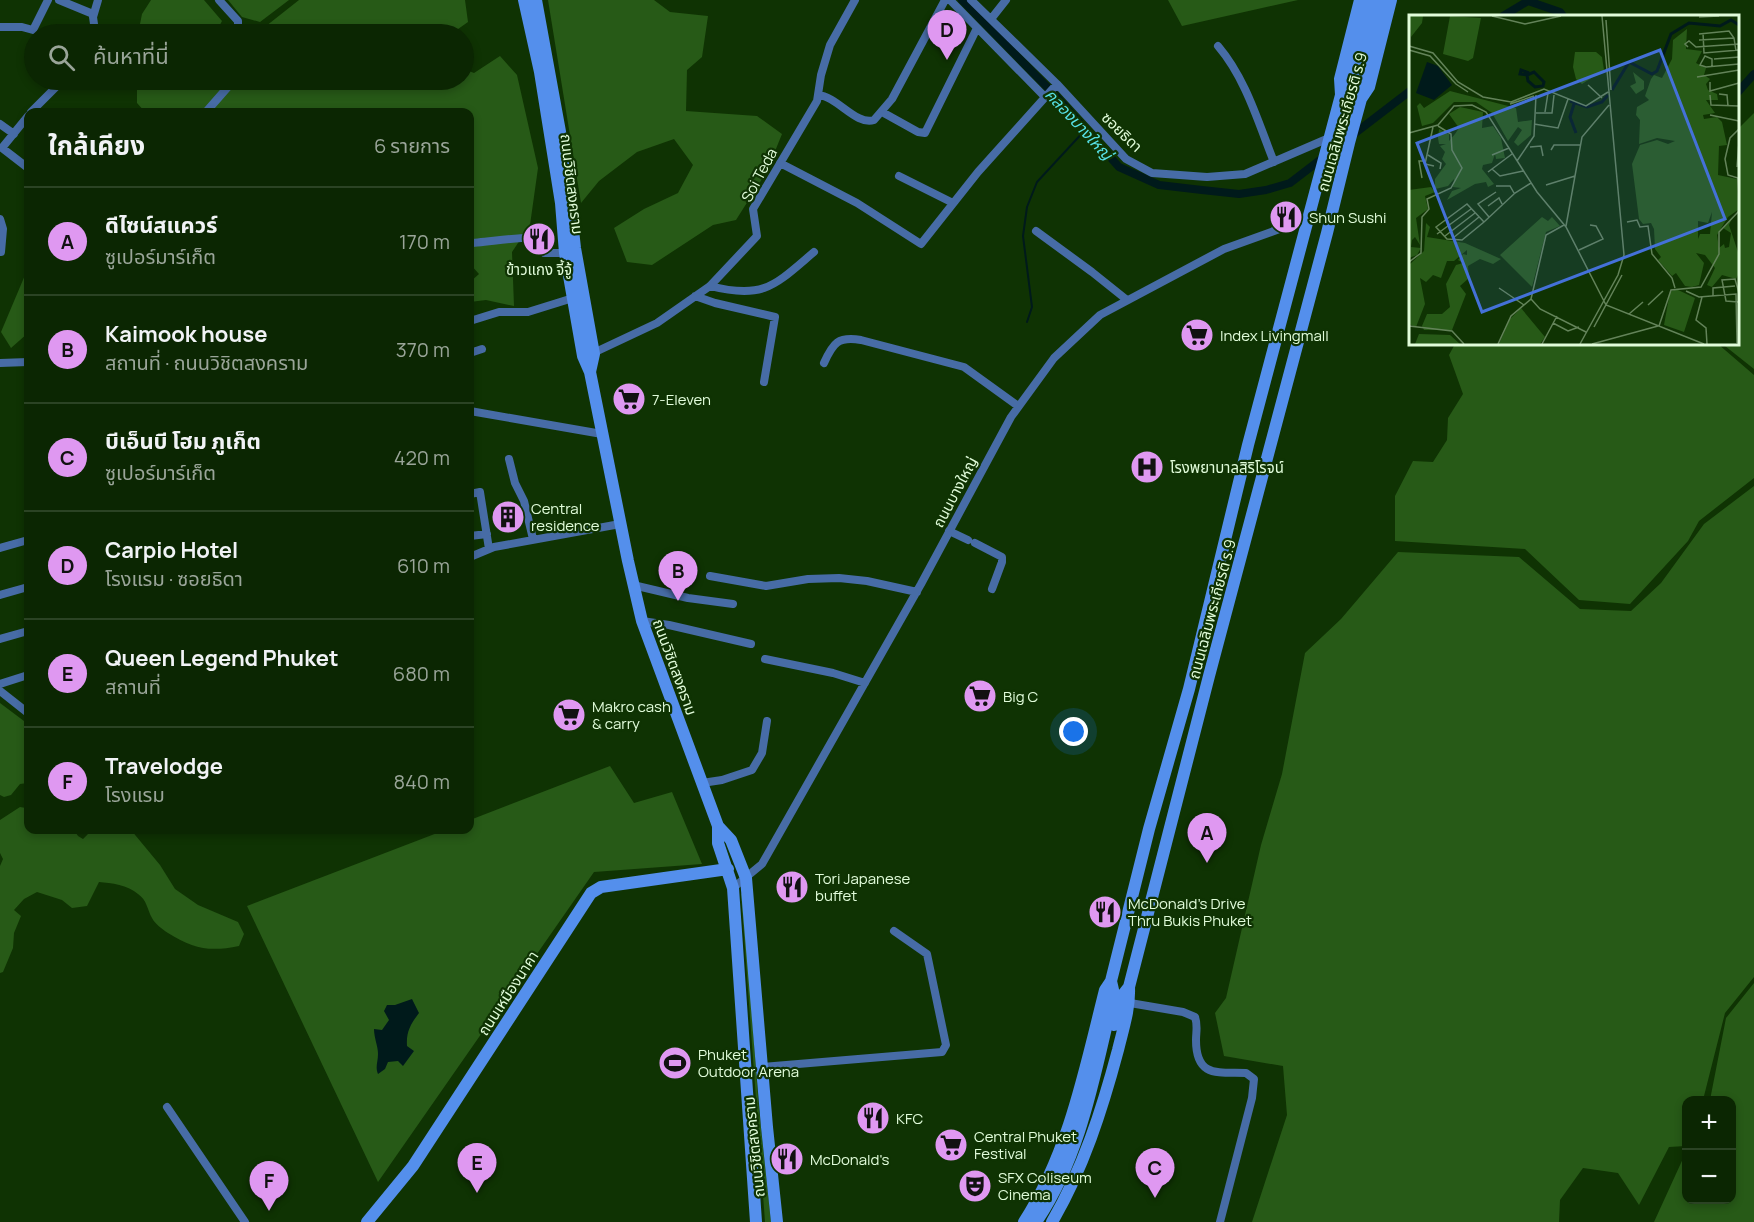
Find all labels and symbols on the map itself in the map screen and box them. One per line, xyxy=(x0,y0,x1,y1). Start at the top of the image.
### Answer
pin: D xyxy=(928,10,966,60)
inset map xyxy=(1409,15,1739,345)
street label: ถนนเฉลิมพระเกียรติ ร.9 xyxy=(1312,50,1372,194)
water label: คลองบางใหญ่ xyxy=(1040,84,1119,166)
street label: ซอยธิดา xyxy=(1097,107,1147,157)
street label: ถนนวิชิตสงคราม xyxy=(555,133,589,235)
street label: Soi Teda xyxy=(736,144,782,206)
restaurant icon: Shun Sushi xyxy=(1268,199,1304,235)
place label: Shun Sushi xyxy=(1309,207,1386,228)
restaurant icon: ข้าวแกง จี้จู้ xyxy=(521,221,557,257)
place label: ข้าวแกง จี้จู้ xyxy=(506,259,572,280)
supermarket icon: Index Livingmall xyxy=(1179,317,1215,353)
place label: Index Livingmall xyxy=(1220,325,1329,346)
supermarket icon: 7-Eleven xyxy=(611,381,647,417)
place label: 7-Eleven xyxy=(652,389,711,410)
hospital icon: โรงพยาบาลสิริโรจน์ xyxy=(1129,449,1165,485)
street label: ถนนบางใหญ่ xyxy=(928,453,982,531)
place label: โรงพยาบาลสิริโรจน์ xyxy=(1170,457,1284,478)
place label: Central residence xyxy=(531,498,600,536)
building icon: Central residence xyxy=(490,499,526,535)
street label: ถนนเฉลิมพระเกียรติ ร.9 xyxy=(1183,537,1241,681)
pin: B xyxy=(658,552,698,601)
street label: ถนนวิชิตสงคราม xyxy=(648,616,702,718)
supermarket icon: Big C xyxy=(962,678,998,714)
place label: Big C xyxy=(1003,686,1039,707)
place label: Makro cash & carry xyxy=(592,696,671,734)
supermarket icon: Makro cash & carry xyxy=(551,697,587,733)
your location xyxy=(1059,717,1088,746)
pin: A xyxy=(1188,814,1226,863)
place label: Tori Japanese buffet xyxy=(815,868,911,906)
restaurant icon: Tori Japanese buffet xyxy=(774,869,810,905)
place label: McDonald's Drive Thru Bukis Phuket xyxy=(1128,893,1252,931)
restaurant icon: McDonald's Drive Thru Bukis Phuket xyxy=(1087,894,1123,930)
street label: ถนนเหมืองนาคา xyxy=(473,947,543,1039)
place label: Phuket Outdoor Arena xyxy=(698,1044,799,1082)
sports icon: Phuket Outdoor Arena xyxy=(657,1045,693,1081)
street label: ถนนวิชิตสงคราม xyxy=(738,1096,770,1198)
restaurant icon: KFC xyxy=(855,1100,891,1136)
place label: KFC xyxy=(896,1108,923,1129)
place label: Central Phuket Festival xyxy=(974,1126,1077,1164)
supermarket icon: Central Phuket Festival xyxy=(933,1127,969,1163)
restaurant icon: McDonald's xyxy=(769,1141,805,1177)
pin: E xyxy=(458,1144,496,1193)
pin: C xyxy=(1136,1148,1174,1198)
place label: McDonald's xyxy=(810,1149,889,1170)
pin: F xyxy=(250,1162,288,1211)
place label: SFX Coliseum Cinema xyxy=(998,1167,1092,1205)
theatre icon: SFX Coliseum Cinema xyxy=(957,1168,993,1204)

